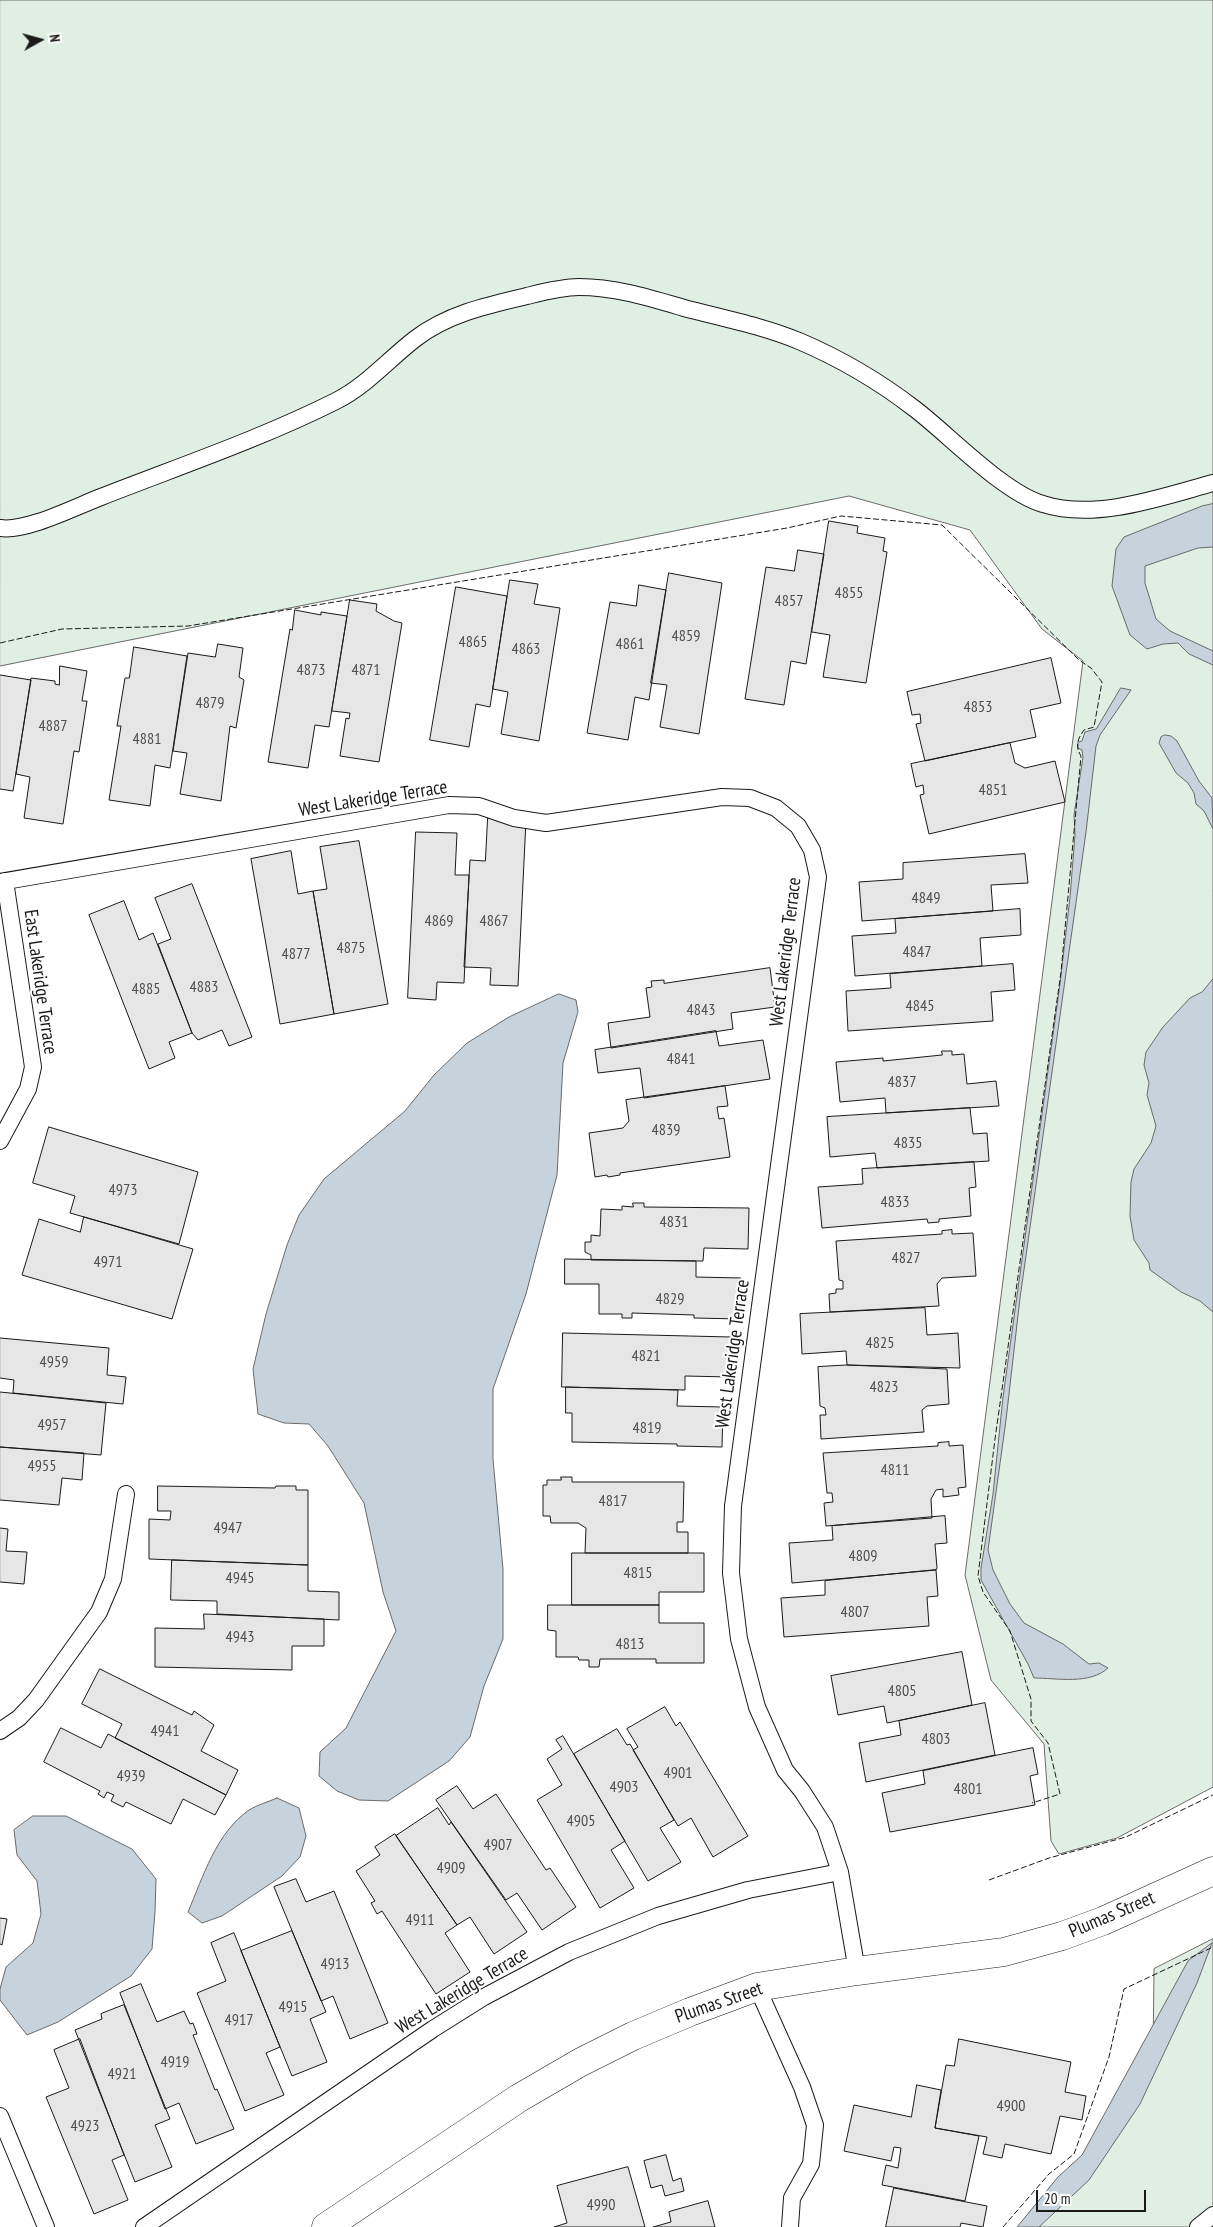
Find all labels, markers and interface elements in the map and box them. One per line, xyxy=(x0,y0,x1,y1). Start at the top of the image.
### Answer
north arrow xyxy=(15,15,65,65)
text: N xyxy=(45,33,64,43)
house number: 4855 xyxy=(835,583,863,603)
house number: 4857 xyxy=(775,591,803,611)
house number: 4859 xyxy=(672,626,700,646)
house number: 4865 xyxy=(459,632,487,652)
house number: 4861 xyxy=(616,634,644,654)
house number: 4863 xyxy=(512,639,540,659)
house number: 4873 xyxy=(297,660,325,680)
house number: 4871 xyxy=(352,660,380,680)
house number: 4879 xyxy=(196,693,224,713)
house number: 4853 xyxy=(964,697,992,717)
house number: 4887 xyxy=(39,716,67,736)
house number: 4881 xyxy=(133,729,161,749)
street label: West Lakeridge Terrace xyxy=(297,776,449,822)
house number: 4851 xyxy=(979,780,1007,800)
street label: West Lakeridge Terrace xyxy=(766,876,806,1028)
house number: 4849 xyxy=(912,888,940,908)
street label: East Lakeridge Terrace xyxy=(19,908,61,1056)
house number: 4869 xyxy=(425,911,453,931)
house number: 4867 xyxy=(480,911,508,931)
house number: 4875 xyxy=(337,938,365,958)
house number: 4847 xyxy=(903,942,931,962)
house number: 4877 xyxy=(282,944,310,964)
house number: 4883 xyxy=(190,977,218,997)
house number: 4885 xyxy=(132,979,160,999)
house number: 4845 xyxy=(906,996,934,1016)
house number: 4843 xyxy=(687,1000,715,1020)
house number: 4841 xyxy=(667,1049,695,1069)
house number: 4837 xyxy=(888,1072,916,1092)
house number: 4839 xyxy=(652,1120,680,1140)
house number: 4835 xyxy=(894,1133,922,1153)
house number: 4973 xyxy=(109,1180,137,1200)
house number: 4833 xyxy=(881,1192,909,1212)
house number: 4831 xyxy=(660,1212,688,1232)
house number: 4827 xyxy=(892,1248,920,1268)
house number: 4971 xyxy=(94,1252,122,1272)
street label: West Lakeridge Terrace xyxy=(711,1278,755,1430)
house number: 4829 xyxy=(656,1289,684,1309)
house number: 4825 xyxy=(866,1333,894,1353)
house number: 4821 xyxy=(632,1346,660,1366)
house number: 4959 xyxy=(40,1352,68,1372)
house number: 4823 xyxy=(870,1377,898,1397)
house number: 4957 xyxy=(38,1415,66,1435)
house number: 4819 xyxy=(633,1418,661,1438)
house number: 4955 xyxy=(28,1456,56,1476)
house number: 4811 xyxy=(881,1460,909,1480)
house number: 4817 xyxy=(599,1491,627,1511)
house number: 4947 xyxy=(214,1518,242,1538)
house number: 4809 xyxy=(849,1546,877,1566)
house number: 4815 xyxy=(624,1563,652,1583)
house number: 4945 xyxy=(226,1568,254,1588)
house number: 4807 xyxy=(841,1602,869,1622)
house number: 4943 xyxy=(226,1627,254,1647)
house number: 4813 xyxy=(616,1634,644,1654)
house number: 4805 xyxy=(888,1681,916,1701)
house number: 4941 xyxy=(151,1721,179,1741)
house number: 4803 xyxy=(922,1729,950,1749)
house number: 4901 xyxy=(664,1763,692,1783)
house number: 4939 xyxy=(117,1766,145,1786)
house number: 4903 xyxy=(610,1777,638,1797)
house number: 4801 xyxy=(954,1779,982,1799)
house number: 4905 xyxy=(567,1811,595,1831)
house number: 4907 xyxy=(484,1835,512,1855)
house number: 4909 xyxy=(437,1858,465,1878)
street label: Plumas Street xyxy=(1066,1887,1158,1943)
house number: 4911 xyxy=(406,1910,434,1930)
street label: West Lakeridge Terrace xyxy=(392,1943,532,2039)
house number: 4913 xyxy=(321,1954,349,1974)
street label: Plumas Street xyxy=(672,1977,766,2029)
house number: 4915 xyxy=(279,1997,307,2017)
house number: 4917 xyxy=(225,2010,253,2030)
house number: 4919 xyxy=(161,2052,189,2072)
house number: 4921 xyxy=(108,2064,136,2084)
house number: 4900 xyxy=(997,2096,1025,2116)
house number: 4923 xyxy=(71,2116,99,2136)
scale bar xyxy=(1038,2180,1148,2212)
text: 20 m xyxy=(1044,2189,1070,2208)
house number: 4990 xyxy=(587,2195,615,2215)

